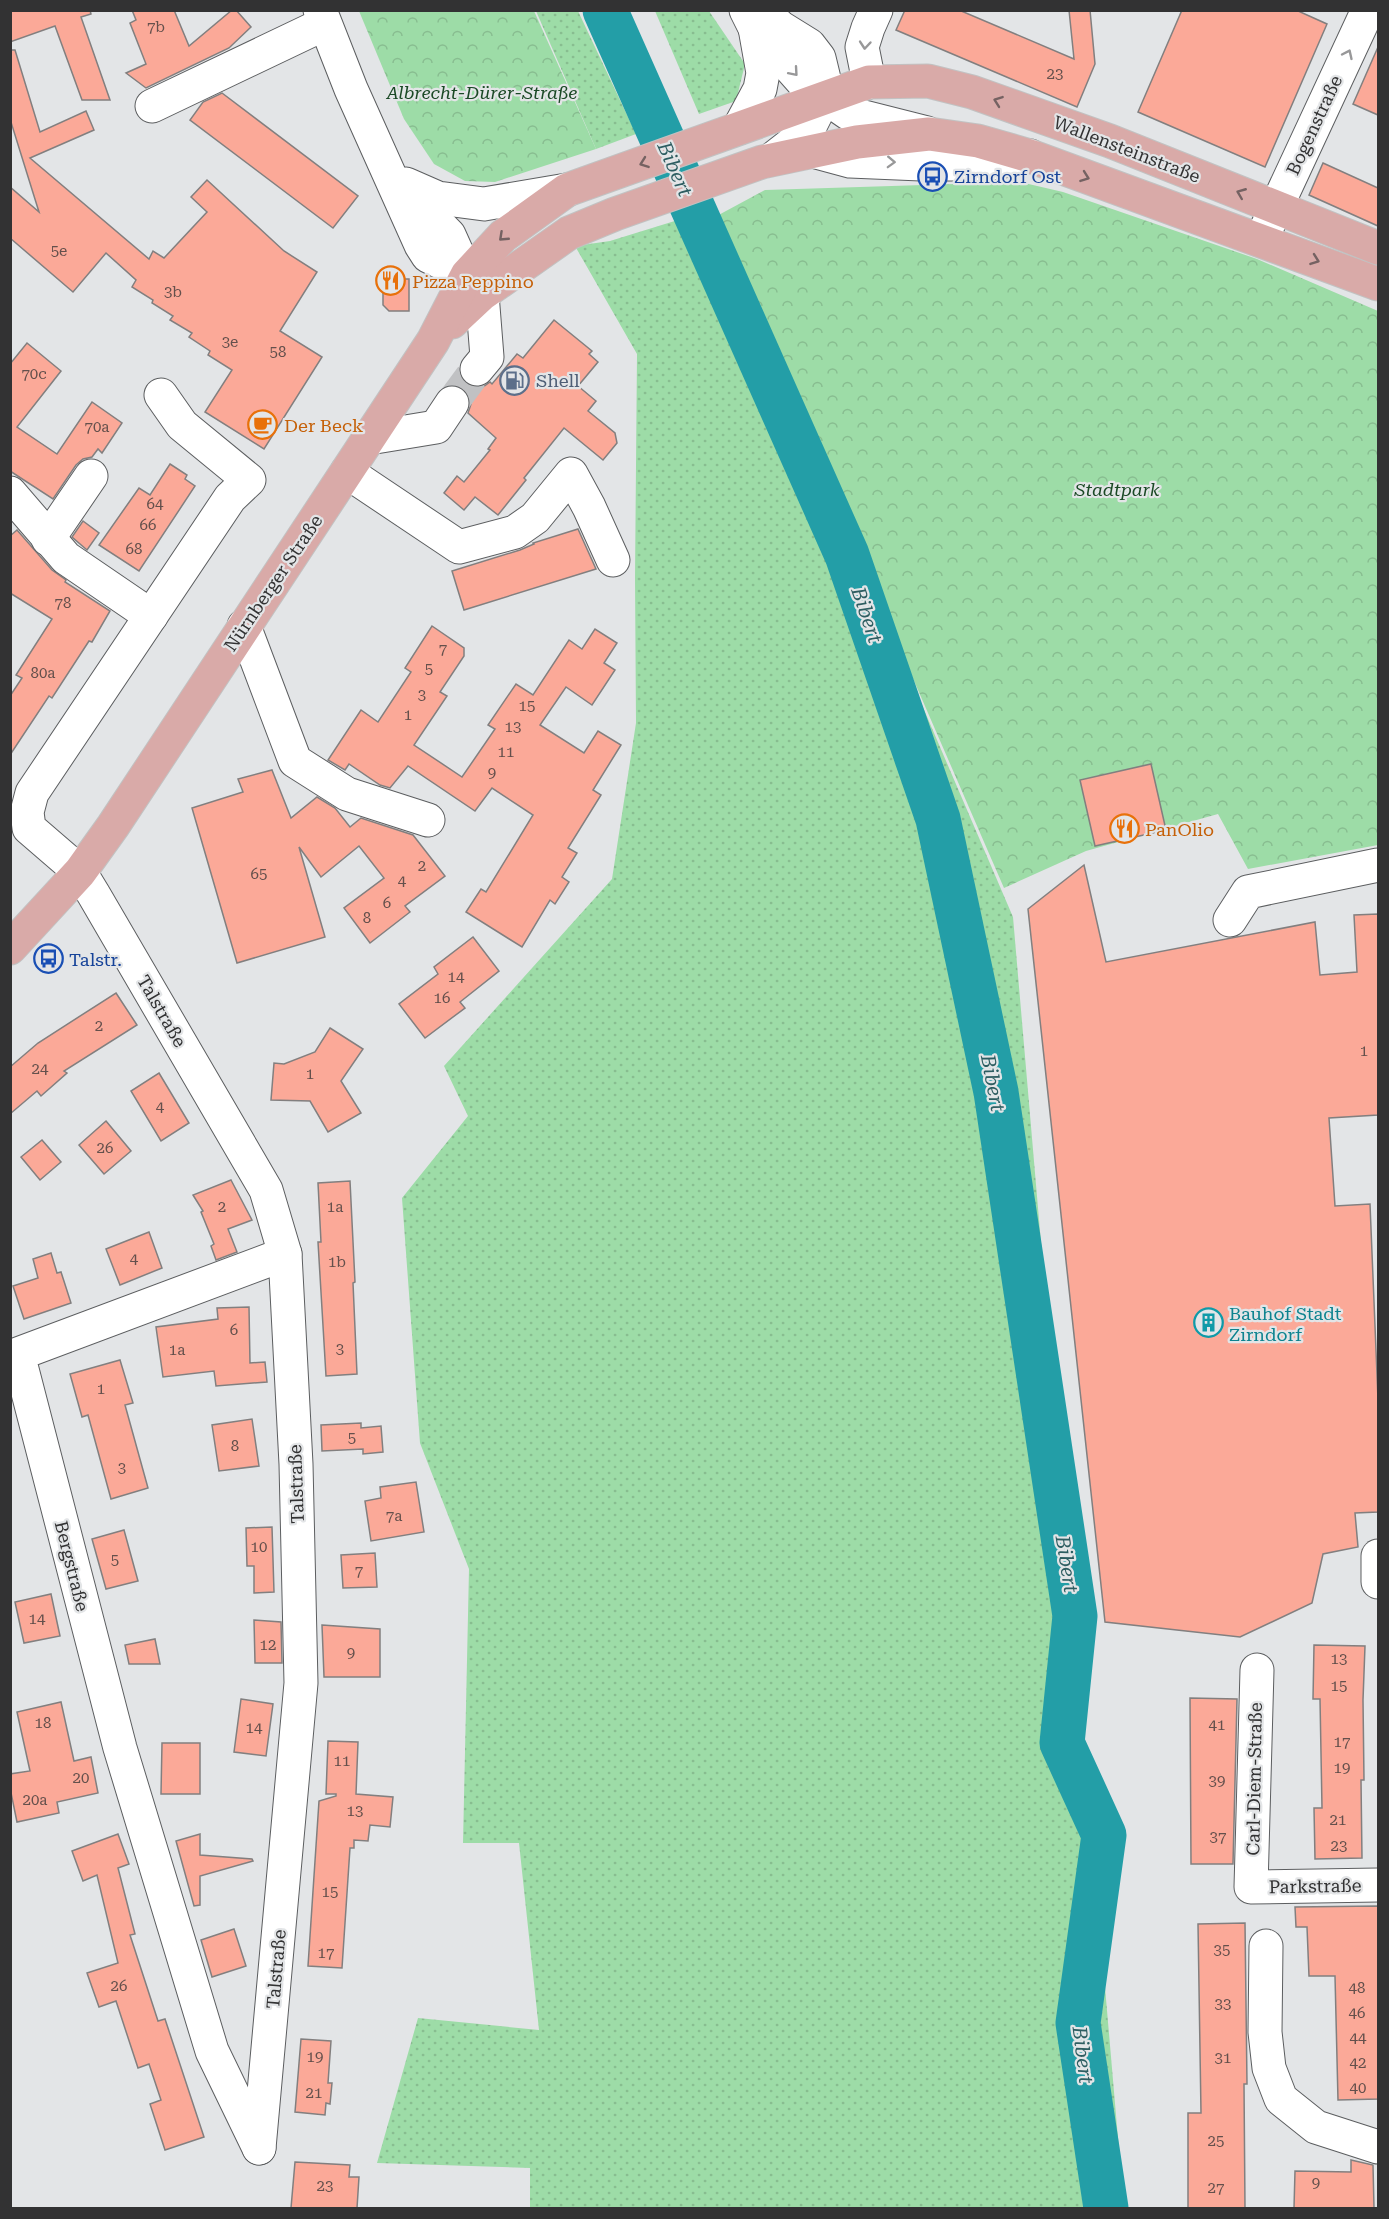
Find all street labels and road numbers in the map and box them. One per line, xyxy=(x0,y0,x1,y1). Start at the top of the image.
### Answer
street label: Bogenstraße xyxy=(1282,72,1346,178)
street label: Wallensteinstraße xyxy=(1051,111,1203,187)
street label: Nürnberger Straße xyxy=(219,511,327,655)
street label: Talstraße xyxy=(133,971,191,1051)
street label: Talstraße xyxy=(284,1444,308,1524)
street label: Bergstraße xyxy=(51,1519,93,1614)
street label: Carl-Diem-Straße xyxy=(1242,1702,1266,1856)
street label: Parkstraße xyxy=(1268,1875,1362,1897)
street label: Talstraße xyxy=(262,1928,290,2010)

